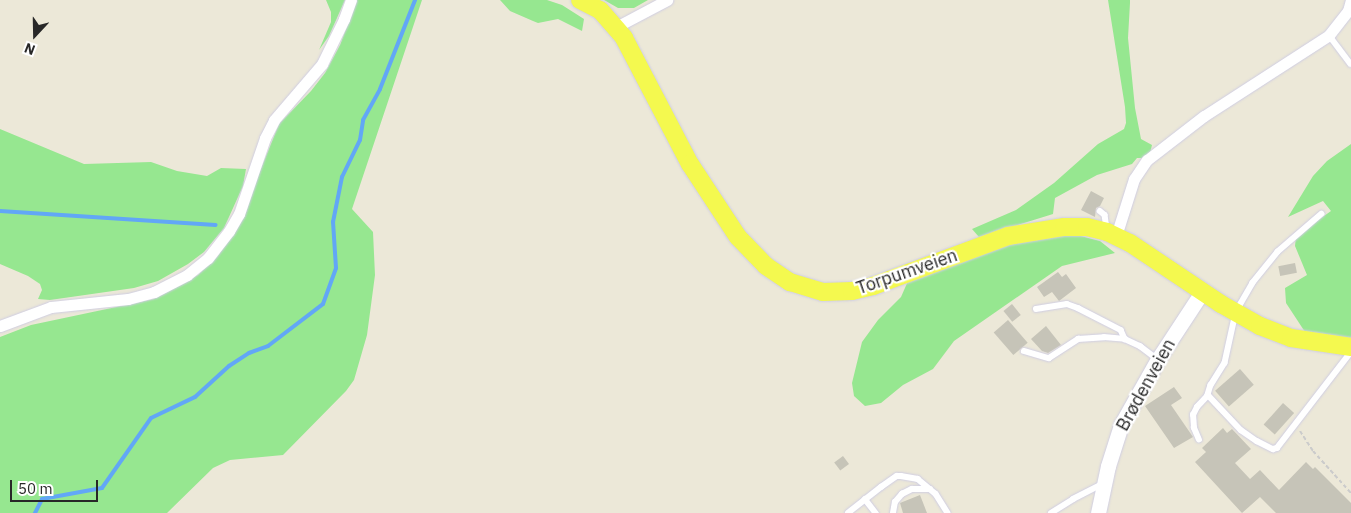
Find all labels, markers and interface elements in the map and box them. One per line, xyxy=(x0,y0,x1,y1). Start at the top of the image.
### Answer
north arrow xyxy=(10,10,60,60)
text: N xyxy=(22,39,38,59)
street label: Torpumveien xyxy=(854,245,960,299)
street label: Brødenveien xyxy=(1112,335,1180,435)
scale bar xyxy=(12,470,100,502)
text: 50 m xyxy=(18,479,53,498)

